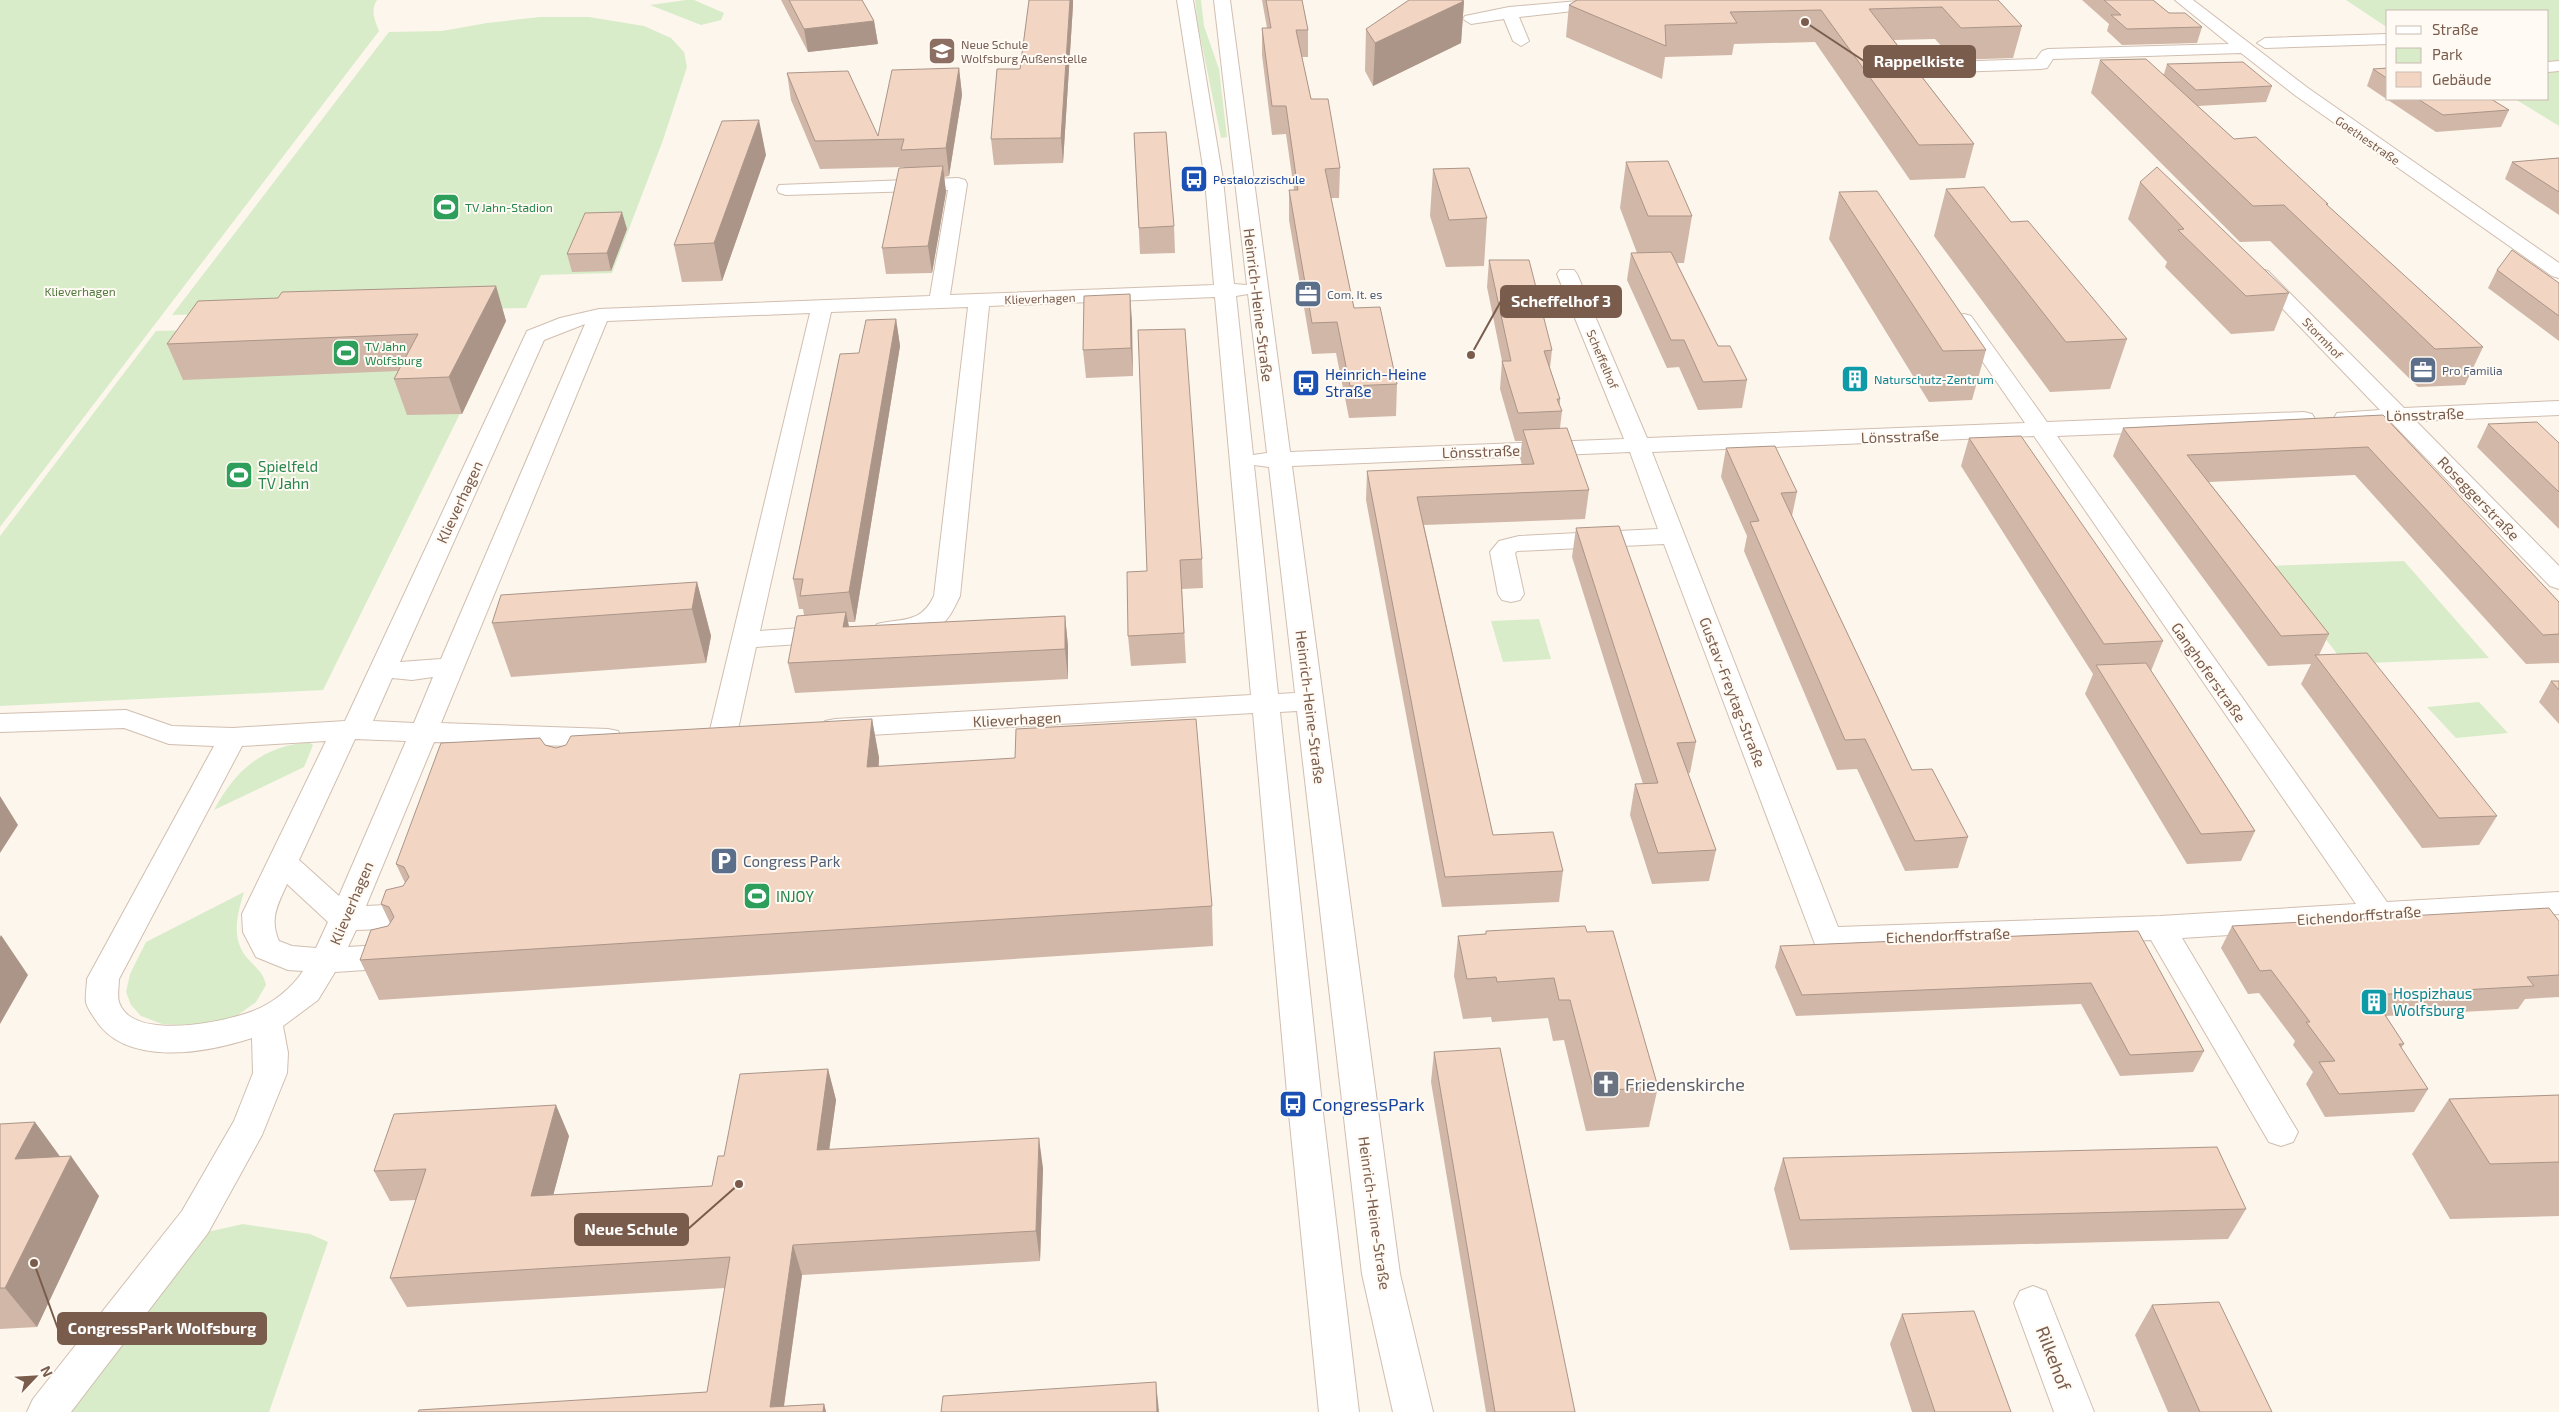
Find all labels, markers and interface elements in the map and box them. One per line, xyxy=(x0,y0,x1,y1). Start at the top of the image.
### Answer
legend xyxy=(2386,10,2549,100)
text: Straße xyxy=(2432,20,2478,38)
school or university icon: Neue Schule Wolfsburg Außenstelle xyxy=(927,36,957,66)
place label: Neue Schule Wolfsburg Außenstelle xyxy=(961,37,1087,65)
text: Park xyxy=(2432,45,2463,63)
callout: Rappelkiste xyxy=(1864,46,1975,77)
text: Rappelkiste xyxy=(1874,51,1964,70)
text: Gebäude xyxy=(2432,70,2491,88)
street label: Goethestraße xyxy=(2333,113,2403,167)
bus stop icon: Pestalozzischule xyxy=(1179,164,1209,194)
place label: Pestalozzischule xyxy=(1213,172,1305,186)
sports icon: TV Jahn-Stadion xyxy=(431,192,461,222)
place label: TV Jahn-Stadion xyxy=(465,200,553,214)
street label: Heinrich-Heine-Straße xyxy=(1241,227,1277,383)
office icon: Com. It. es xyxy=(1293,279,1323,309)
park label: Klieverhagen xyxy=(44,284,116,298)
callout: Scheffelhof 3 xyxy=(1501,286,1621,317)
place label: Com. It. es xyxy=(1327,287,1382,301)
street label: Klieverhagen xyxy=(1004,290,1076,306)
text: Scheffelhof 3 xyxy=(1511,291,1611,310)
street label: Stormhof xyxy=(2300,315,2346,362)
street label: Scheffelhof xyxy=(1584,327,1622,391)
sports icon: TV Jahn Wolfsburg xyxy=(331,338,361,368)
place label: TV Jahn Wolfsburg xyxy=(365,339,423,367)
office icon: Pro Familia xyxy=(2408,355,2438,385)
place label: Pro Familia xyxy=(2442,363,2503,377)
building icon: Naturschutz-Zentrum xyxy=(1840,364,1870,394)
place label: Heinrich-Heine Straße xyxy=(1325,365,1427,400)
bus stop icon: Heinrich-Heine Straße xyxy=(1291,368,1321,398)
place label: Naturschutz-Zentrum xyxy=(1874,372,1994,386)
street label: Lönsstraße xyxy=(2386,404,2464,424)
street label: Lönsstraße xyxy=(1861,426,1939,446)
street label: Lönsstraße xyxy=(1442,441,1520,461)
street label: Roseggerstraße xyxy=(2434,452,2524,544)
place label: Spielfeld TV Jahn xyxy=(258,457,318,492)
street label: Klieverhagen xyxy=(432,458,486,546)
sports icon: Spielfeld TV Jahn xyxy=(224,460,254,490)
street label: Gustav-Freytag-Straße xyxy=(1696,614,1770,770)
street label: Ganghoferstraße xyxy=(2168,619,2250,725)
street label: Heinrich-Heine-Straße xyxy=(1293,629,1329,785)
street label: Klieverhagen xyxy=(972,708,1062,730)
parking icon: Congress Park xyxy=(709,846,739,876)
place label: Congress Park xyxy=(743,852,841,870)
street label: Klieverhagen xyxy=(325,859,377,947)
sports icon: INJOY xyxy=(742,881,772,911)
place label: INJOY xyxy=(776,887,814,905)
street label: Eichendorffstraße xyxy=(2296,902,2422,928)
street label: Eichendorffstraße xyxy=(1885,924,2011,946)
place label: Hospizhaus Wolfsburg xyxy=(2393,984,2472,1019)
building icon: Hospizhaus Wolfsburg xyxy=(2359,987,2389,1017)
church icon: Friedenskirche xyxy=(1591,1069,1621,1099)
place label: Friedenskirche xyxy=(1625,1073,1745,1095)
bus stop icon: CongressPark xyxy=(1278,1089,1308,1119)
place label: CongressPark xyxy=(1312,1093,1425,1115)
street label: Heinrich-Heine-Straße xyxy=(1355,1135,1395,1291)
callout: Neue Schule xyxy=(575,1214,688,1245)
text: Neue Schule xyxy=(584,1219,678,1238)
callout: CongressPark Wolfsburg xyxy=(58,1313,266,1344)
text: CongressPark Wolfsburg xyxy=(68,1318,257,1337)
street label: Rilkehof xyxy=(2032,1323,2077,1394)
north arrow xyxy=(10,1352,60,1402)
text: N xyxy=(37,1363,57,1379)

